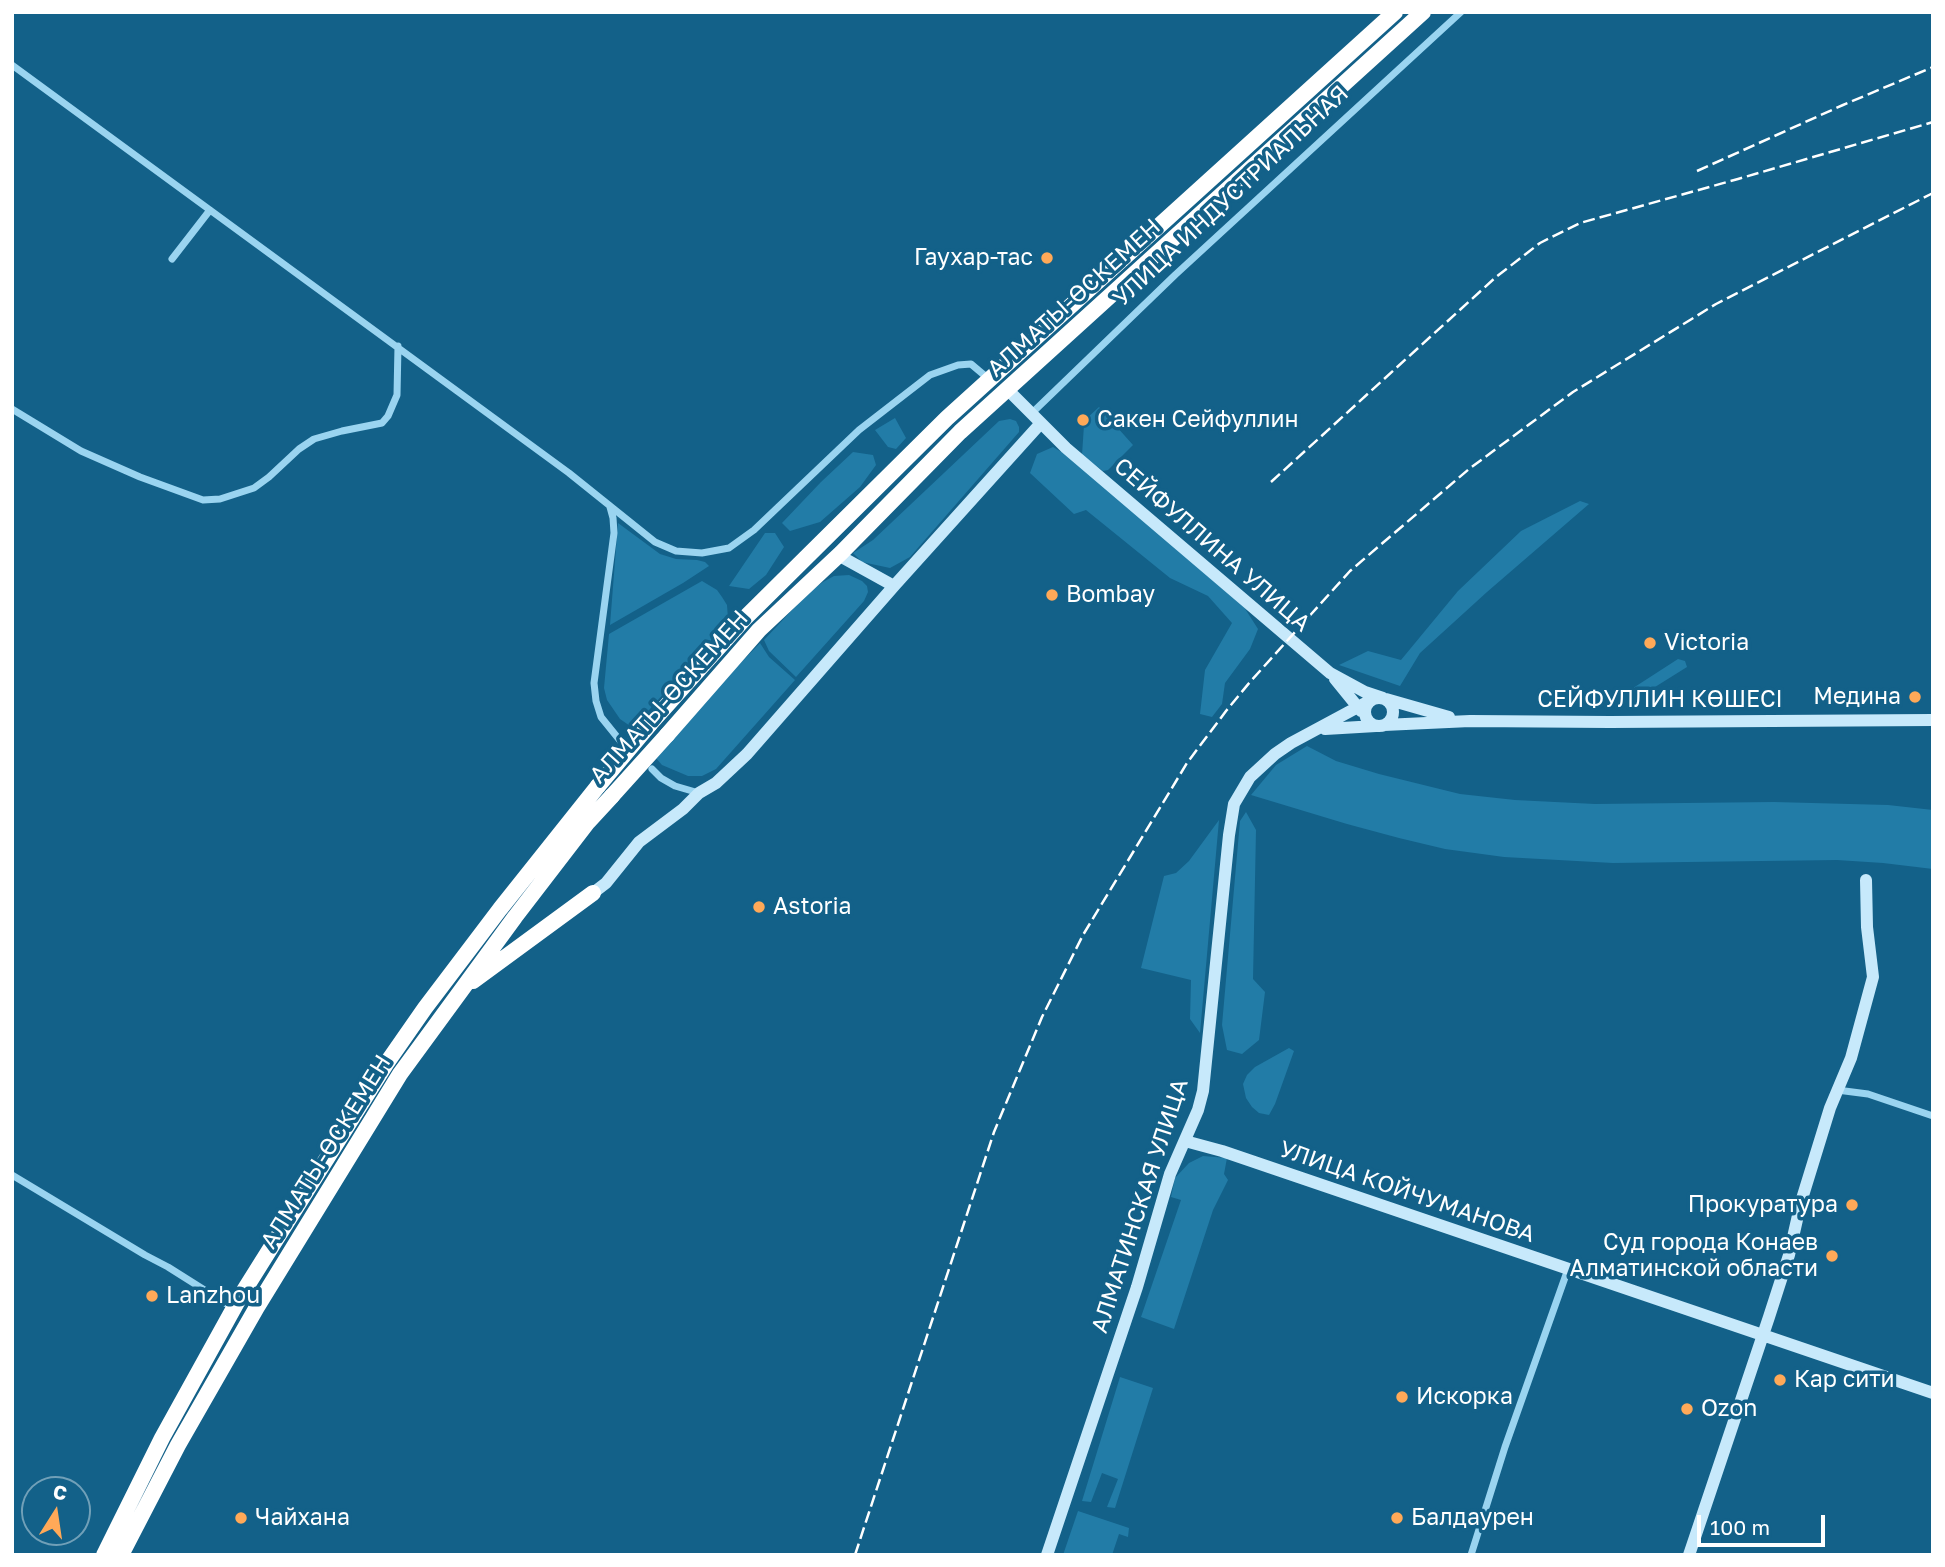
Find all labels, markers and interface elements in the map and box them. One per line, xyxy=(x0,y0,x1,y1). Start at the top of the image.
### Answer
street label: УЛИЦА ИНДУСТРИАЛЬНАЯ xyxy=(1108,80,1354,312)
street label: АЛМАТЫ-ӨСКЕМЕН xyxy=(982,213,1166,383)
place label: Гаухар-тас xyxy=(914,244,1033,272)
marker: Гаухар-тас xyxy=(1039,250,1055,266)
place label: Сакен Сейфуллин xyxy=(1097,406,1298,434)
marker: Сакен Сейфуллин xyxy=(1075,412,1091,428)
street label: СЕЙФУЛЛИНА УЛИЦА xyxy=(1108,452,1316,638)
place label: Bombay xyxy=(1066,581,1155,609)
marker: Bombay xyxy=(1044,587,1060,603)
street label: АЛМАТЫ-ӨСКЕМЕН xyxy=(584,605,754,789)
place label: Victoria xyxy=(1664,629,1749,657)
marker: Victoria xyxy=(1642,635,1658,651)
place label: Медина xyxy=(1813,683,1901,711)
street label: СЕЙФУЛЛИН КӨШЕСІ xyxy=(1537,686,1783,714)
marker: Медина xyxy=(1907,689,1923,705)
place label: Astoria xyxy=(773,893,852,921)
marker: Astoria xyxy=(751,899,767,915)
street label: АЛМАТЫ-ӨСКЕМЕН xyxy=(255,1050,397,1254)
street label: АЛМАТИНСКАЯ УЛИЦА xyxy=(1086,1075,1194,1337)
street label: УЛИЦА КОЙЧУМАНОВА xyxy=(1276,1135,1538,1249)
place label: Прокуратура xyxy=(1688,1191,1838,1219)
marker: Прокуратура xyxy=(1844,1197,1860,1213)
place label: Суд города Конаев Алматинской области xyxy=(1570,1229,1818,1283)
marker: Суд города Конаев Алматинской области xyxy=(1824,1248,1840,1264)
place label: Lanzhou xyxy=(166,1282,260,1310)
marker: Lanzhou xyxy=(144,1288,160,1304)
place label: Кар сити xyxy=(1794,1366,1895,1394)
marker: Кар сити xyxy=(1772,1372,1788,1388)
place label: Искоркa xyxy=(1416,1383,1513,1411)
marker: Искоркa xyxy=(1394,1389,1410,1405)
place label: Ozon xyxy=(1701,1395,1757,1423)
marker: Ozon xyxy=(1679,1401,1695,1417)
north arrow xyxy=(21,1476,91,1546)
text: С xyxy=(51,1479,69,1505)
scale bar xyxy=(1700,1500,1828,1544)
place label: Чайхана xyxy=(255,1504,350,1532)
place label: Балдаурен xyxy=(1411,1504,1534,1532)
marker: Чайхана xyxy=(233,1510,249,1526)
marker: Балдаурен xyxy=(1389,1510,1405,1526)
text: 100 m xyxy=(1710,1514,1770,1540)

